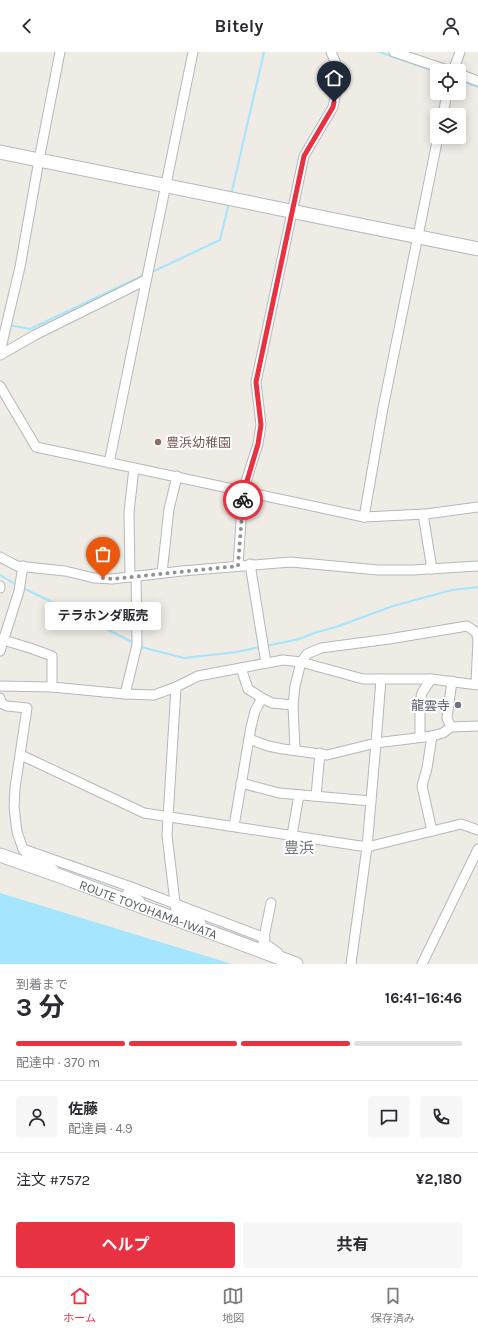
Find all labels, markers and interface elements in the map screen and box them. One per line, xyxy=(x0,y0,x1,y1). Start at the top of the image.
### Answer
icon: back xyxy=(16,15,38,37)
text: Bitely xyxy=(215,15,263,37)
icon: person xyxy=(440,15,462,37)
pin xyxy=(317,61,351,102)
map controls xyxy=(430,64,466,144)
button: locate xyxy=(430,64,466,100)
icon: home xyxy=(323,67,345,89)
button: layers xyxy=(430,108,466,144)
place label: 豊浜幼稚園 xyxy=(166,435,231,450)
marker: 豊浜幼稚園 xyxy=(153,437,163,447)
courier xyxy=(223,480,263,520)
icon: bike xyxy=(232,489,254,511)
pin xyxy=(86,537,120,578)
icon: bag xyxy=(92,543,114,565)
callout: テラホンダ販売 xyxy=(45,602,161,630)
text: テラホンダ販売 xyxy=(57,608,149,623)
place label: 龍雲寺 xyxy=(411,698,450,713)
marker: 龍雲寺 xyxy=(453,700,463,710)
district label: 豊浜 xyxy=(284,839,314,857)
street label: ROUTE TOYOHAMA-IWATA xyxy=(77,877,220,942)
text: 到着まで xyxy=(16,977,68,992)
text: 16:41–16:46 xyxy=(385,989,462,1007)
text: 3 分 xyxy=(16,992,65,1023)
text: 配達中 · 370 m xyxy=(16,1055,100,1070)
button: person xyxy=(16,1096,58,1138)
button: chat xyxy=(368,1096,410,1138)
button: phone xyxy=(420,1096,462,1138)
text: 佐藤 xyxy=(68,1100,98,1118)
text: 配達員 · 4.9 xyxy=(68,1121,133,1136)
text: ¥2,180 xyxy=(416,1170,462,1188)
text: 注文 #7572 xyxy=(16,1171,90,1189)
button: ヘルプ xyxy=(16,1222,235,1268)
button: 共有 xyxy=(243,1222,462,1268)
tab: ホーム xyxy=(63,1285,96,1325)
tab: 地図 xyxy=(222,1285,244,1325)
tab: 保存済み xyxy=(371,1285,415,1325)

